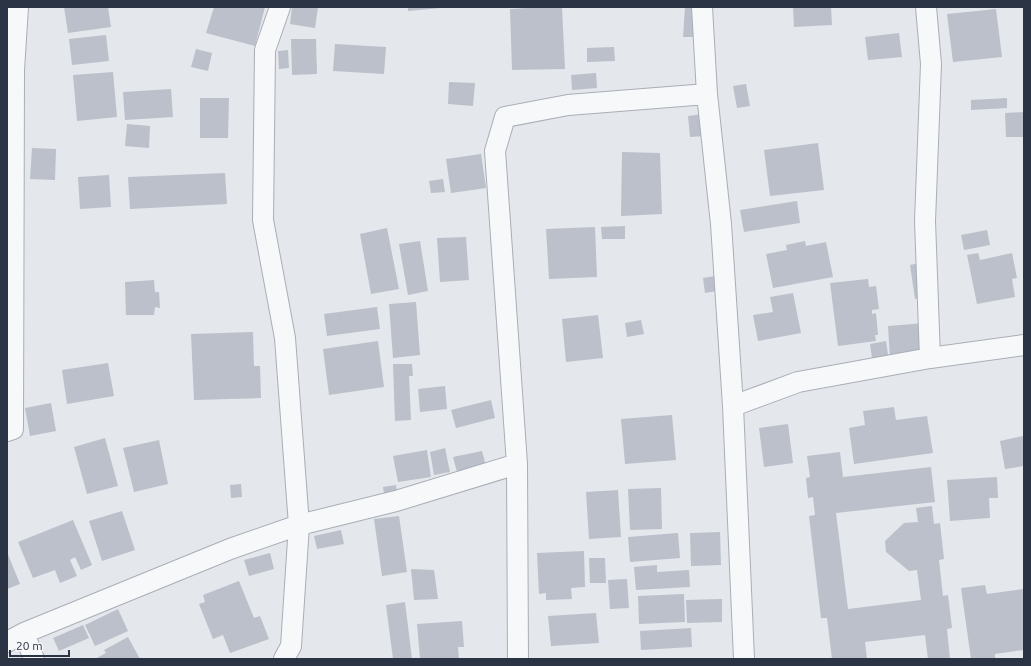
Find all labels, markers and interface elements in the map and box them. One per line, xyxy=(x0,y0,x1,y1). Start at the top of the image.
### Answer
scale bar xyxy=(10,632,69,658)
text: 20 m xyxy=(16,639,43,652)

